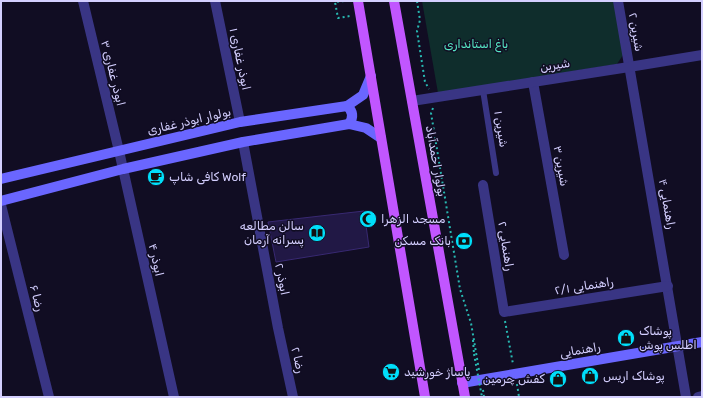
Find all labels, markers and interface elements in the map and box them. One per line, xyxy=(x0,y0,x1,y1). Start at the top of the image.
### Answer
street label: شیرین ۲ xyxy=(625,12,646,53)
street label: ابوذر غفاری ۱ xyxy=(226,27,253,91)
park label: باغ استانداری xyxy=(444,37,508,53)
street label: ابوذر غفاری ۳ xyxy=(97,39,128,107)
street label: شیرین xyxy=(539,56,571,75)
street label: بولوار ابوذر غفاری xyxy=(146,105,232,138)
street label: شیرین ۱ xyxy=(490,110,511,149)
street label: بولوار احمدآباد xyxy=(422,124,449,198)
street label: شیرین ۳ xyxy=(550,145,571,188)
cafe icon: کافی شاپ Wolf xyxy=(146,167,166,187)
place label: کافی شاپ Wolf xyxy=(169,170,246,185)
street label: راهنمایی ۴ xyxy=(655,178,678,230)
mosque icon: مسجد الزهرا xyxy=(358,209,378,229)
place label: مسجد الزهرا xyxy=(381,212,446,227)
place label: سالن مطالعه پسرانه آرمان xyxy=(240,219,304,248)
street label: راهنمایی ۲ xyxy=(494,220,517,272)
library icon: سالن مطالعه پسرانه آرمان xyxy=(307,223,327,243)
bank icon: بانک مسکن xyxy=(454,231,474,251)
place label: بانک مسکن xyxy=(395,234,451,248)
street label: ابوذر ۴ xyxy=(144,242,167,278)
street label: ابوذر ۲ xyxy=(271,262,292,296)
street label: راهنمایی ۲/۱ xyxy=(554,274,615,299)
street label: رضا ۶ xyxy=(26,283,47,313)
place label: پوشاک اطلس پوش xyxy=(639,324,697,353)
shop icon: پوشاک اطلس پوش xyxy=(616,328,636,348)
street label: راهنمایی xyxy=(559,340,602,361)
street label: رضا ۲ xyxy=(287,346,308,375)
supermarket icon: پاساژ خورشید xyxy=(381,362,401,382)
place label: پاساژ خورشید xyxy=(404,365,470,380)
shop icon: پوشاک اریس xyxy=(580,366,600,386)
shop icon: کفش چرمین xyxy=(548,369,568,389)
place label: پوشاک اریس xyxy=(603,369,665,384)
place label: کفش چرمین xyxy=(483,372,546,387)

